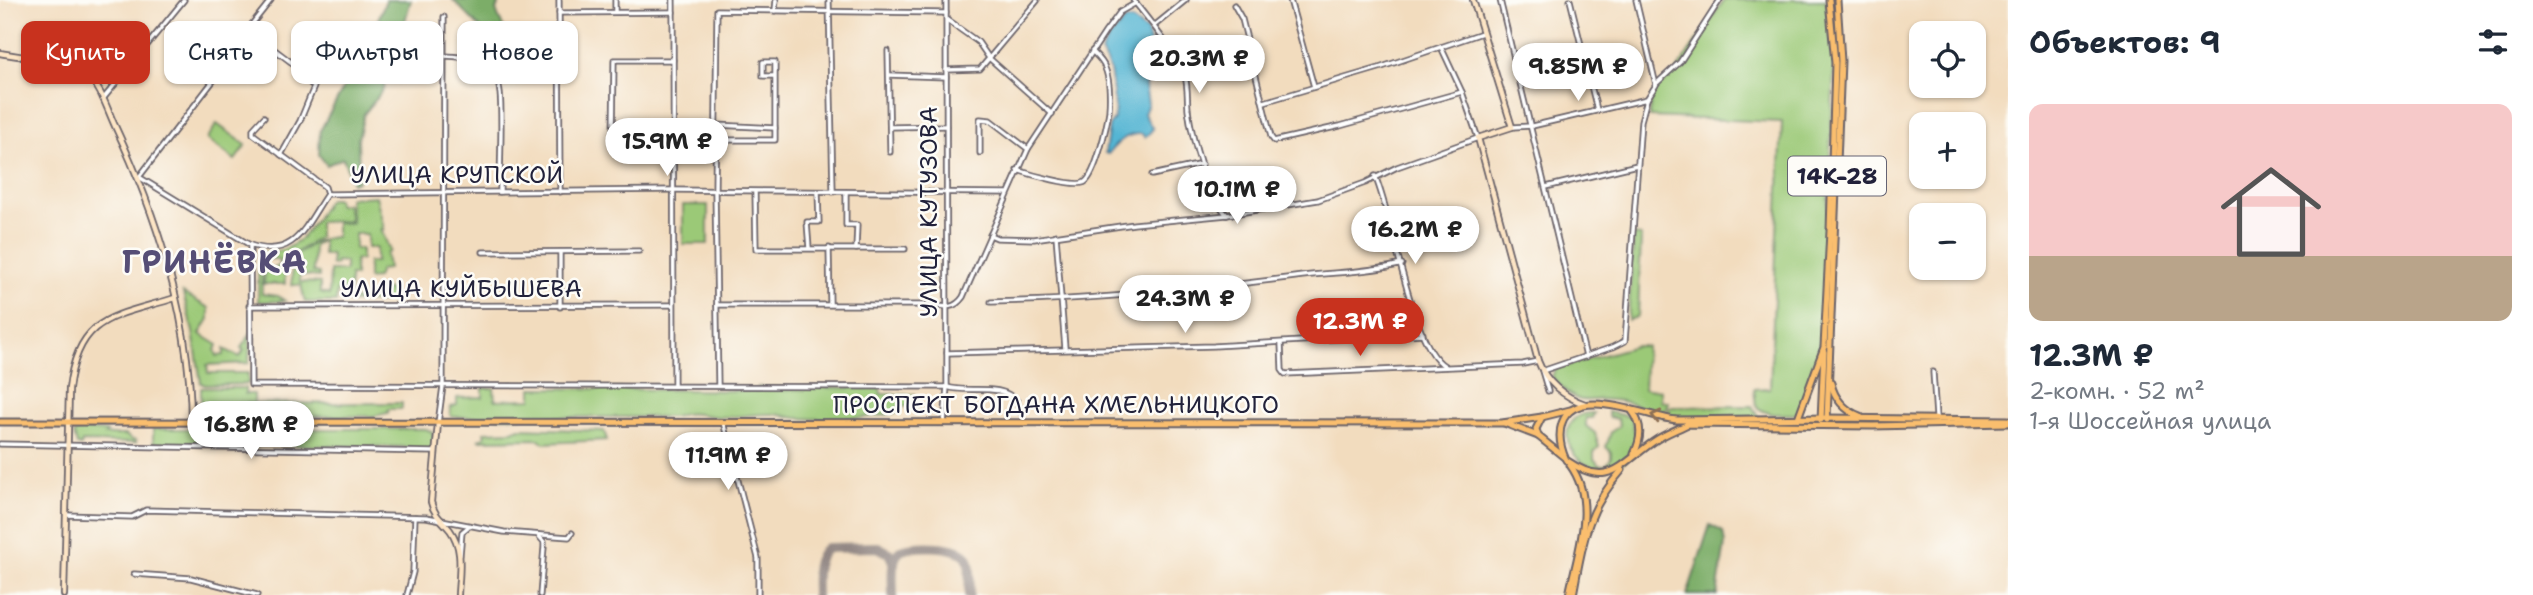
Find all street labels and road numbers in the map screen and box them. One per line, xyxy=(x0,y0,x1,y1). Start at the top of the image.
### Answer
street label: УЛИЦА КУТУЗОВА xyxy=(913,106,945,318)
road number: 14К-28 xyxy=(1788,156,1886,196)
street label: УЛИЦА КРУПСКОЙ xyxy=(351,159,563,191)
street label: УЛИЦА КУЙБЫШЕВА xyxy=(340,273,582,305)
street label: ПРОСПЕКТ БОГДАНА ХМЕЛЬНИЦКОГО xyxy=(833,389,1279,421)

